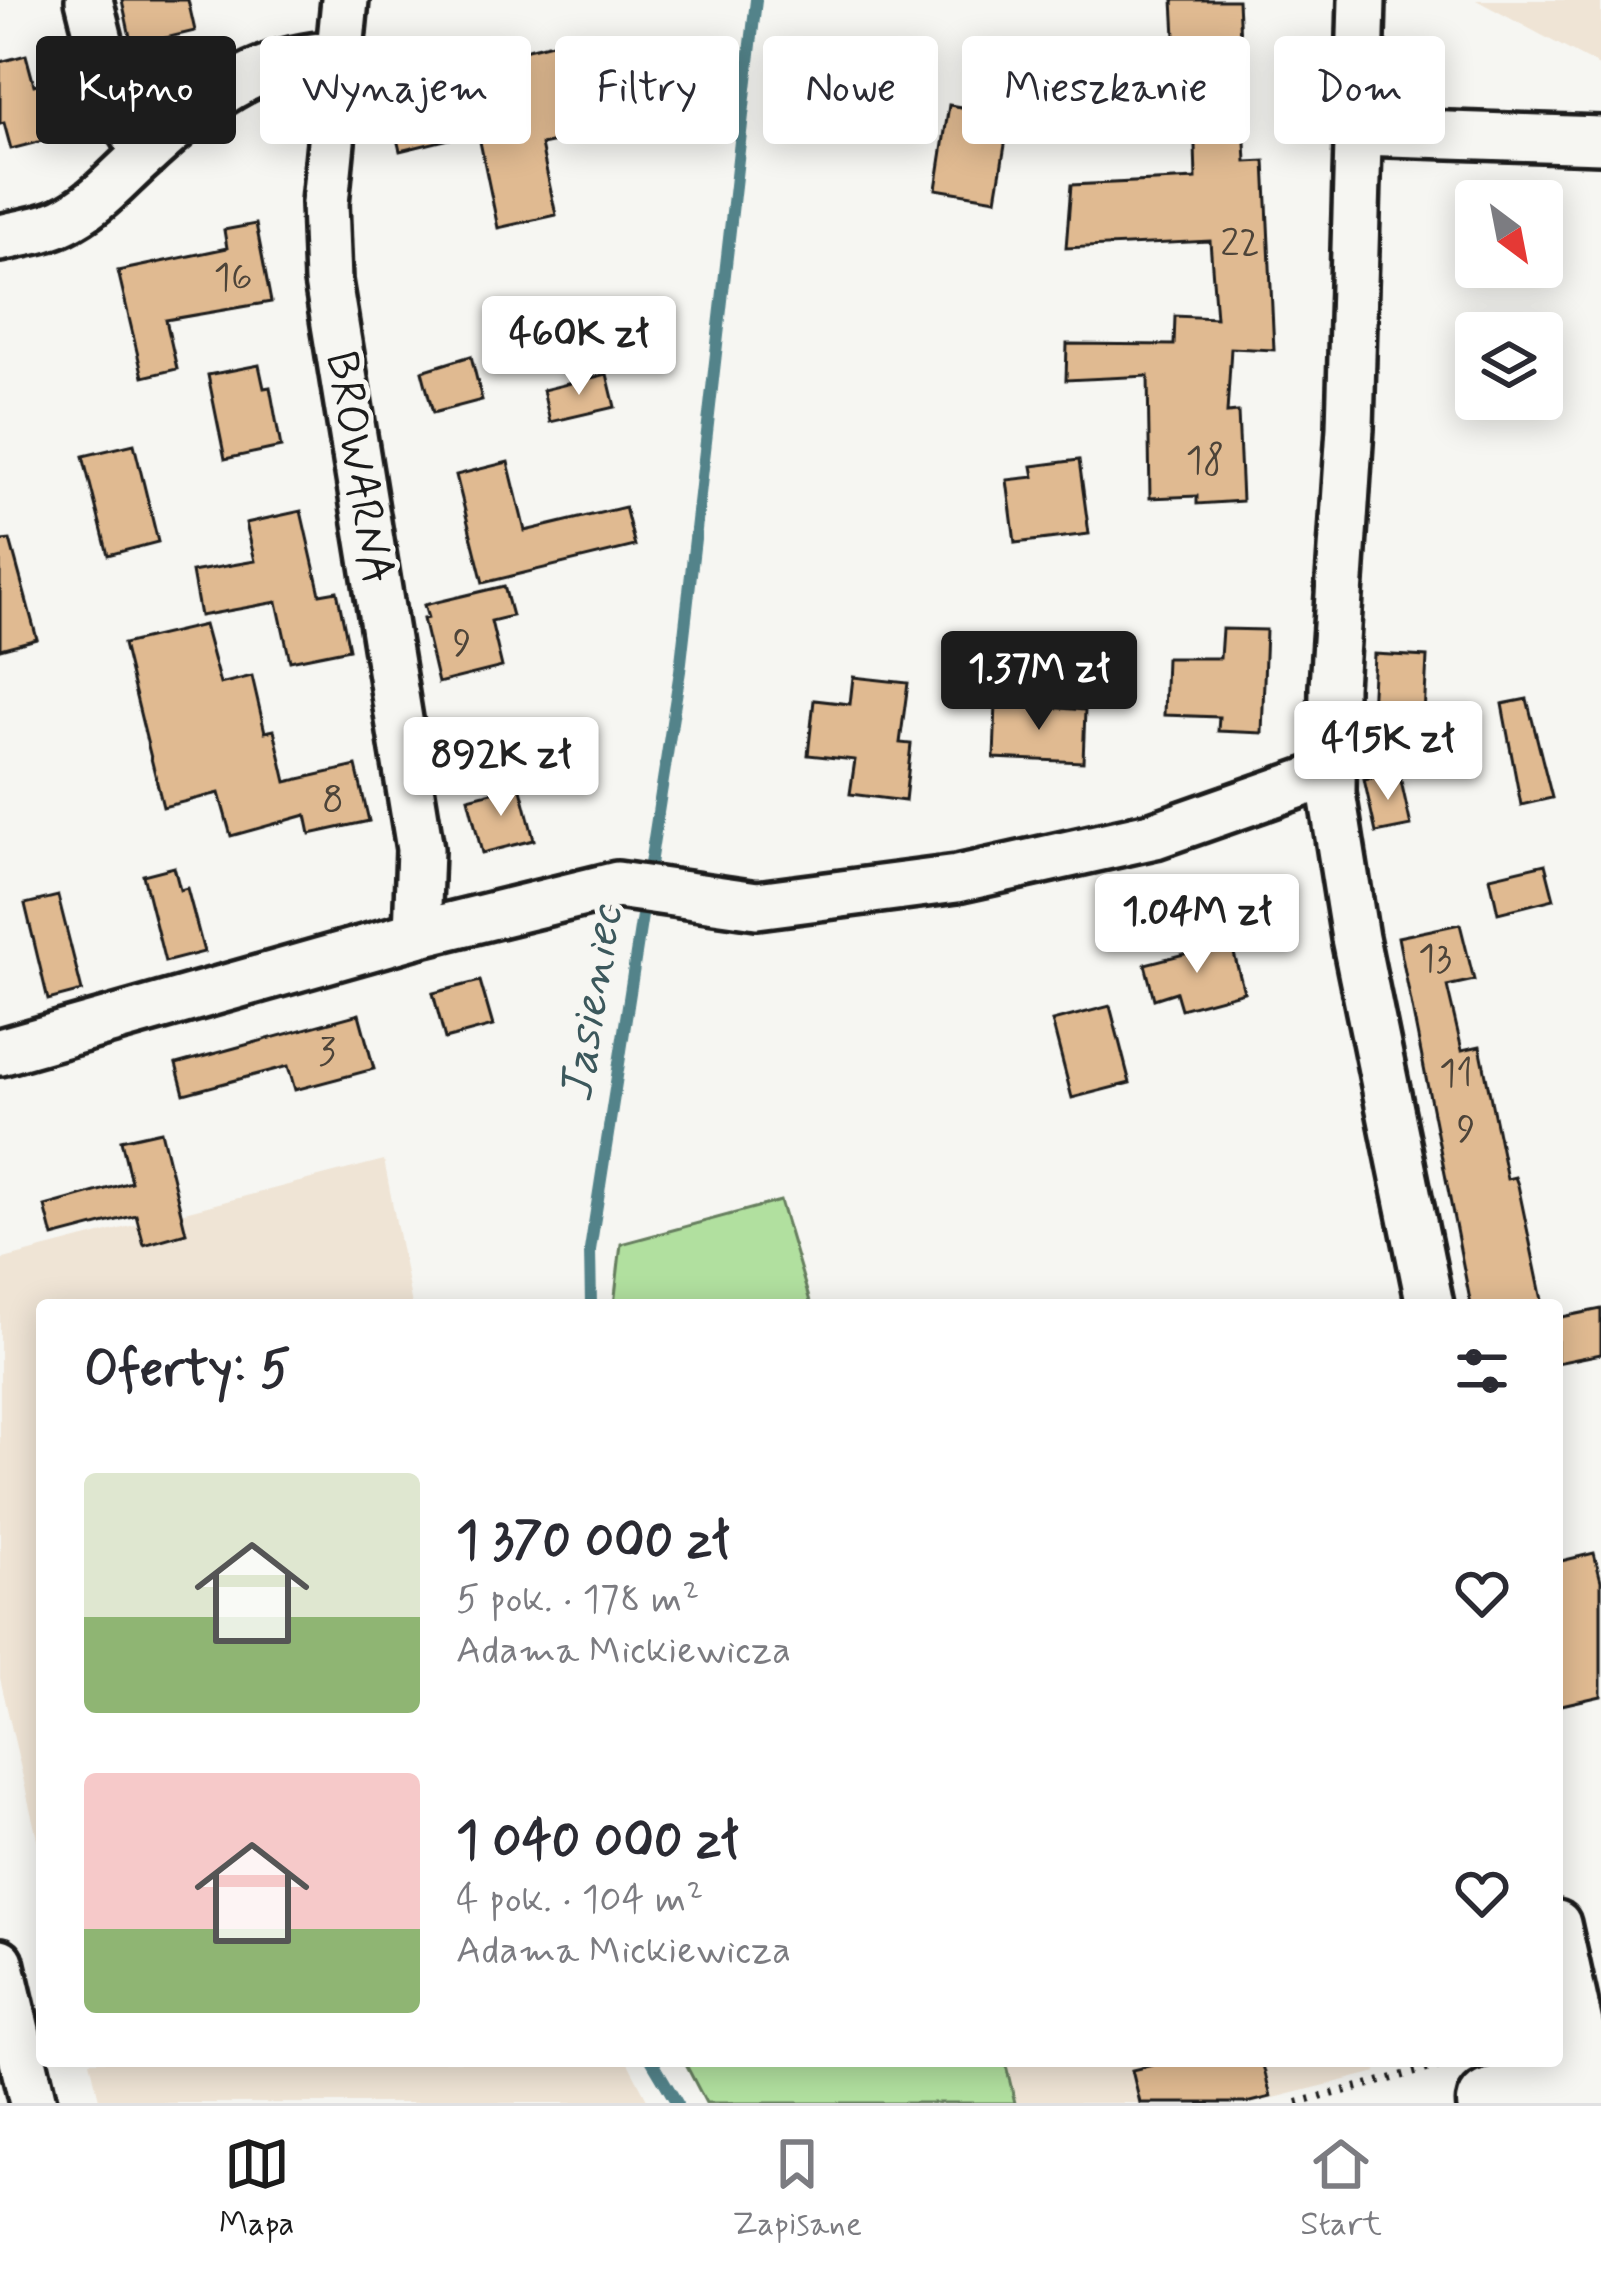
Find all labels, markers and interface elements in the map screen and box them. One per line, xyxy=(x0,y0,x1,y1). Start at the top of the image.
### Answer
chip: Kupno xyxy=(36,36,236,144)
chip: Wynajem xyxy=(260,36,531,144)
chip: Filtry xyxy=(555,36,739,144)
chip: Nowe xyxy=(763,36,938,144)
chip: Mieszkanie xyxy=(962,36,1250,144)
chip: Dom xyxy=(1274,36,1445,144)
north arrow xyxy=(1455,180,1563,288)
map controls xyxy=(1455,180,1563,420)
house number: 22 xyxy=(1220,219,1260,270)
house number: 16 xyxy=(213,253,253,304)
pin: 460K zł xyxy=(468,296,690,398)
text: 460K zł xyxy=(509,309,649,360)
button: layers xyxy=(1455,312,1563,420)
street label: BROWARNA xyxy=(310,347,406,589)
house number: 18 xyxy=(1186,436,1224,487)
house number: 9 xyxy=(452,619,472,670)
pin: 1.37M zł xyxy=(915,631,1163,733)
text: 1.37M zł xyxy=(968,644,1110,695)
pin: 415K zł xyxy=(1277,701,1499,803)
text: 415K zł xyxy=(1321,714,1455,765)
pin: 892K zł xyxy=(390,717,612,819)
text: 892K zł xyxy=(431,730,571,781)
house number: 8 xyxy=(322,775,344,826)
pin: 1.04M zł xyxy=(1073,874,1321,976)
text: 1.04M zł xyxy=(1122,887,1272,938)
water label: Jasieniec xyxy=(545,899,639,1106)
house number: 13 xyxy=(1418,934,1452,985)
house number: 3 xyxy=(318,1027,336,1078)
house number: 11 xyxy=(1439,1049,1473,1100)
house number: 9 xyxy=(1456,1105,1476,1156)
text: Oferty: 5 xyxy=(84,1338,291,1404)
icon: filters xyxy=(1449,1338,1515,1404)
text: 1 370 000 zł xyxy=(456,1509,730,1575)
icon: home xyxy=(180,1521,324,1665)
icon: heart xyxy=(1449,1560,1515,1626)
text: 5 pok. · 178 m² xyxy=(456,1575,699,1626)
text: Adama Mickiewicza xyxy=(456,1626,791,1677)
text: 1 040 000 zł xyxy=(456,1809,739,1875)
icon: home xyxy=(180,1821,324,1965)
icon: heart xyxy=(1449,1860,1515,1926)
text: 4 pok. · 104 m² xyxy=(456,1875,703,1926)
text: Adama Mickiewicza xyxy=(456,1926,791,1977)
tab: Mapa xyxy=(219,2131,294,2247)
tab: Zapisane xyxy=(732,2131,862,2247)
tab: Start xyxy=(1300,2131,1382,2247)

